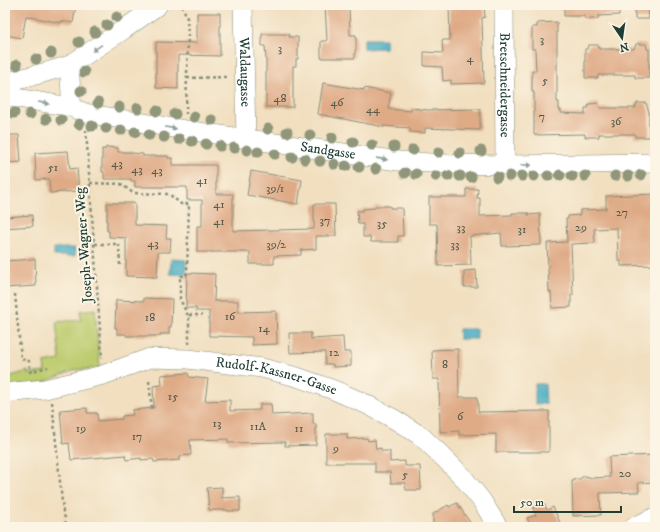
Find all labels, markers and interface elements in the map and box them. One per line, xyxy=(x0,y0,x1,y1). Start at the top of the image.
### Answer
north arrow xyxy=(602,18,642,58)
street label: Bretschneidergasse xyxy=(495,32,514,138)
house number: 3 xyxy=(540,32,544,47)
street label: Waldaugasse xyxy=(235,36,254,107)
text: N xyxy=(618,39,630,55)
house number: 3 xyxy=(278,41,282,56)
one-way arrow xyxy=(92,44,102,52)
house number: 4 xyxy=(467,51,475,66)
house number: 5 xyxy=(542,73,548,88)
house number: 48 xyxy=(274,91,286,106)
house number: 46 xyxy=(330,95,344,110)
one-way arrow xyxy=(37,100,50,106)
house number: 44 xyxy=(366,102,381,117)
house number: 7 xyxy=(539,109,545,124)
house number: 36 xyxy=(611,114,622,129)
one-way arrow xyxy=(164,125,177,131)
street label: Sandgasse xyxy=(299,138,357,164)
house number: 43 xyxy=(111,156,123,171)
one-way arrow xyxy=(376,156,388,162)
house number: 51 xyxy=(48,160,58,175)
house number: 43 xyxy=(131,162,143,177)
one-way arrow xyxy=(520,162,533,168)
house number: 43 xyxy=(151,163,163,178)
house number: 41 xyxy=(196,173,208,188)
house number: 39/1 xyxy=(266,181,284,196)
street label: Joseph-Wagner-Weg xyxy=(71,186,97,306)
house number: 41 xyxy=(213,197,225,212)
house number: 27 xyxy=(616,205,628,220)
house number: 37 xyxy=(320,213,330,228)
house number: 41 xyxy=(213,214,225,229)
house number: 35 xyxy=(377,216,387,231)
house number: 33 xyxy=(457,220,465,235)
house number: 29 xyxy=(575,220,587,235)
house number: 31 xyxy=(518,222,526,237)
house number: 43 xyxy=(147,236,159,251)
house number: 39/2 xyxy=(266,237,286,252)
house number: 33 xyxy=(451,237,459,252)
house number: 16 xyxy=(225,309,236,324)
house number: 18 xyxy=(145,310,155,325)
house number: 14 xyxy=(258,321,271,336)
house number: 12 xyxy=(329,345,339,360)
street label: Rudolf-Kassner-Gasse xyxy=(215,353,339,399)
house number: 8 xyxy=(442,357,448,372)
house number: 15 xyxy=(168,389,178,404)
house number: 6 xyxy=(457,409,464,424)
house number: 13 xyxy=(213,416,221,431)
house number: 11A xyxy=(250,419,267,434)
house number: 19 xyxy=(76,421,86,436)
house number: 11 xyxy=(295,421,303,436)
house number: 17 xyxy=(132,429,142,444)
house number: 9 xyxy=(332,441,339,456)
house number: 20 xyxy=(619,466,631,481)
house number: 5 xyxy=(402,467,408,482)
scale bar xyxy=(514,488,621,514)
text: 50 m xyxy=(520,495,544,510)

